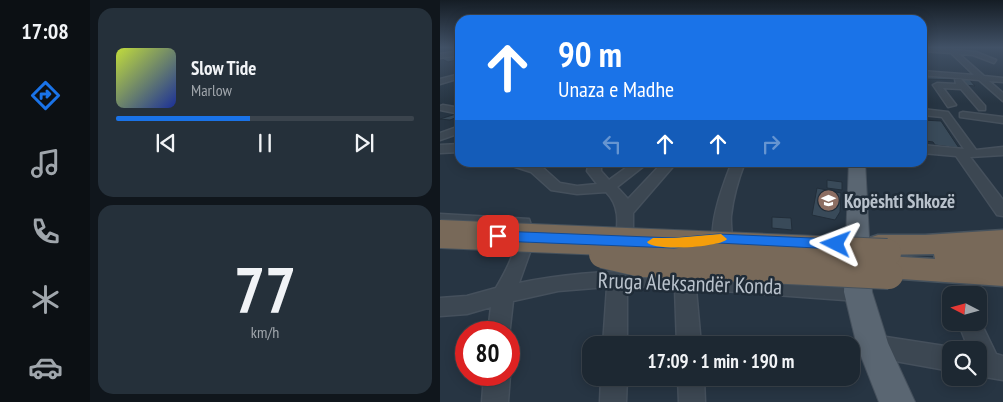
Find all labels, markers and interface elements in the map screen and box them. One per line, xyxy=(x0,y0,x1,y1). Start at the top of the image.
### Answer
text: 17:08 xyxy=(21,17,69,45)
text: 90 m xyxy=(558,31,622,77)
icon: ahead xyxy=(475,35,540,100)
text: Slow Tide xyxy=(191,56,256,80)
text: Unaza e Madhe xyxy=(558,75,674,103)
icon: directions xyxy=(28,78,63,113)
text: Marlow xyxy=(191,80,232,100)
icon: previous xyxy=(152,129,180,157)
icon: pause xyxy=(251,129,279,157)
icon: next xyxy=(350,129,378,157)
icon: left xyxy=(598,130,626,158)
icon: ahead xyxy=(651,130,679,158)
icon: ahead xyxy=(704,130,732,158)
icon: right xyxy=(757,130,785,158)
icon: music xyxy=(28,146,63,181)
school or university icon: Kopështi Shkozë xyxy=(816,189,840,213)
place label: Kopështi Shkozë xyxy=(844,189,955,213)
icon: phone xyxy=(28,214,63,249)
pin xyxy=(477,215,519,257)
position arrow xyxy=(809,217,861,269)
icon: arrive xyxy=(484,222,512,250)
text: 77 xyxy=(234,247,296,331)
street label: Rruga Aleksandër Konda xyxy=(597,266,783,300)
icon: climate xyxy=(28,282,63,317)
north arrow xyxy=(942,286,988,331)
map controls xyxy=(942,286,987,386)
speed limit sign: 80 xyxy=(455,321,520,386)
text: km/h xyxy=(251,322,279,342)
button: search xyxy=(942,341,987,386)
text: 17:09 · 1 min · 190 m xyxy=(648,349,794,373)
icon: car xyxy=(28,350,63,385)

